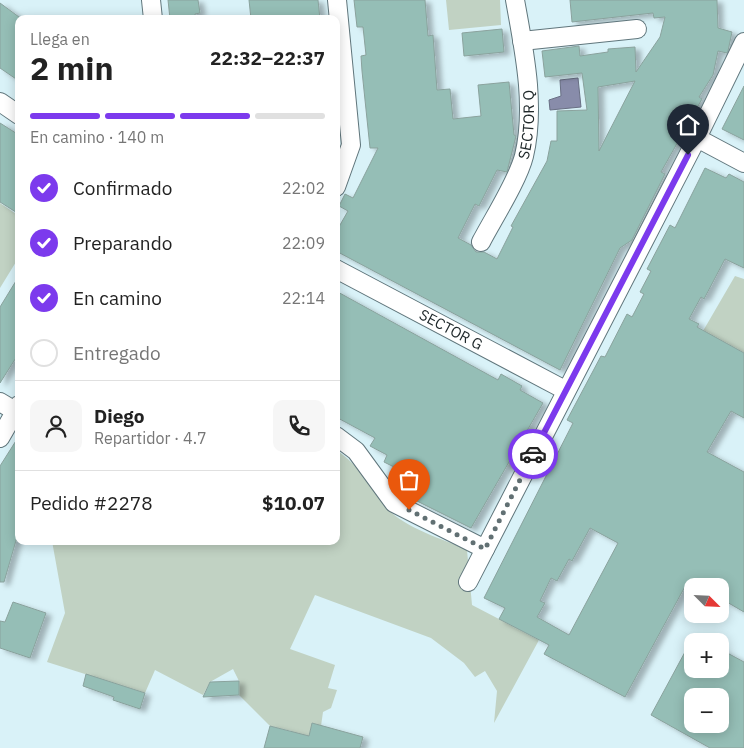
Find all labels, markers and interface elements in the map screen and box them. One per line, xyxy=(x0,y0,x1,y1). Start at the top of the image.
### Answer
text: Llega en xyxy=(30,29,90,49)
text: 22:32–22:37 xyxy=(210,46,325,70)
text: 2 min xyxy=(30,47,114,89)
street label: SECTOR Q xyxy=(514,90,538,161)
pin xyxy=(667,104,709,155)
icon: home xyxy=(674,111,702,139)
text: En camino · 140 m xyxy=(30,127,164,147)
icon: check xyxy=(30,174,58,202)
text: Confirmado xyxy=(73,176,172,200)
text: 22:02 xyxy=(282,178,325,198)
icon: check xyxy=(30,229,58,257)
text: Preparando xyxy=(73,231,172,255)
text: 22:09 xyxy=(282,233,325,253)
icon: check xyxy=(30,284,58,312)
text: En camino xyxy=(73,286,162,310)
text: 22:14 xyxy=(282,288,325,308)
street label: SECTOR G xyxy=(416,305,486,354)
text: Entregado xyxy=(73,341,161,365)
button: person xyxy=(30,400,82,452)
button: phone xyxy=(273,400,325,452)
text: Diego xyxy=(94,404,144,428)
text: Repartidor · 4.7 xyxy=(94,428,207,448)
courier xyxy=(508,429,558,479)
icon: car xyxy=(519,440,547,468)
pin xyxy=(388,459,430,510)
icon: bag xyxy=(395,466,423,494)
text: Pedido #2278 xyxy=(30,491,153,515)
text: $10.07 xyxy=(262,491,325,515)
north arrow xyxy=(684,578,729,622)
map controls xyxy=(684,578,729,733)
button: + xyxy=(684,633,729,678)
button: − xyxy=(684,688,729,733)

